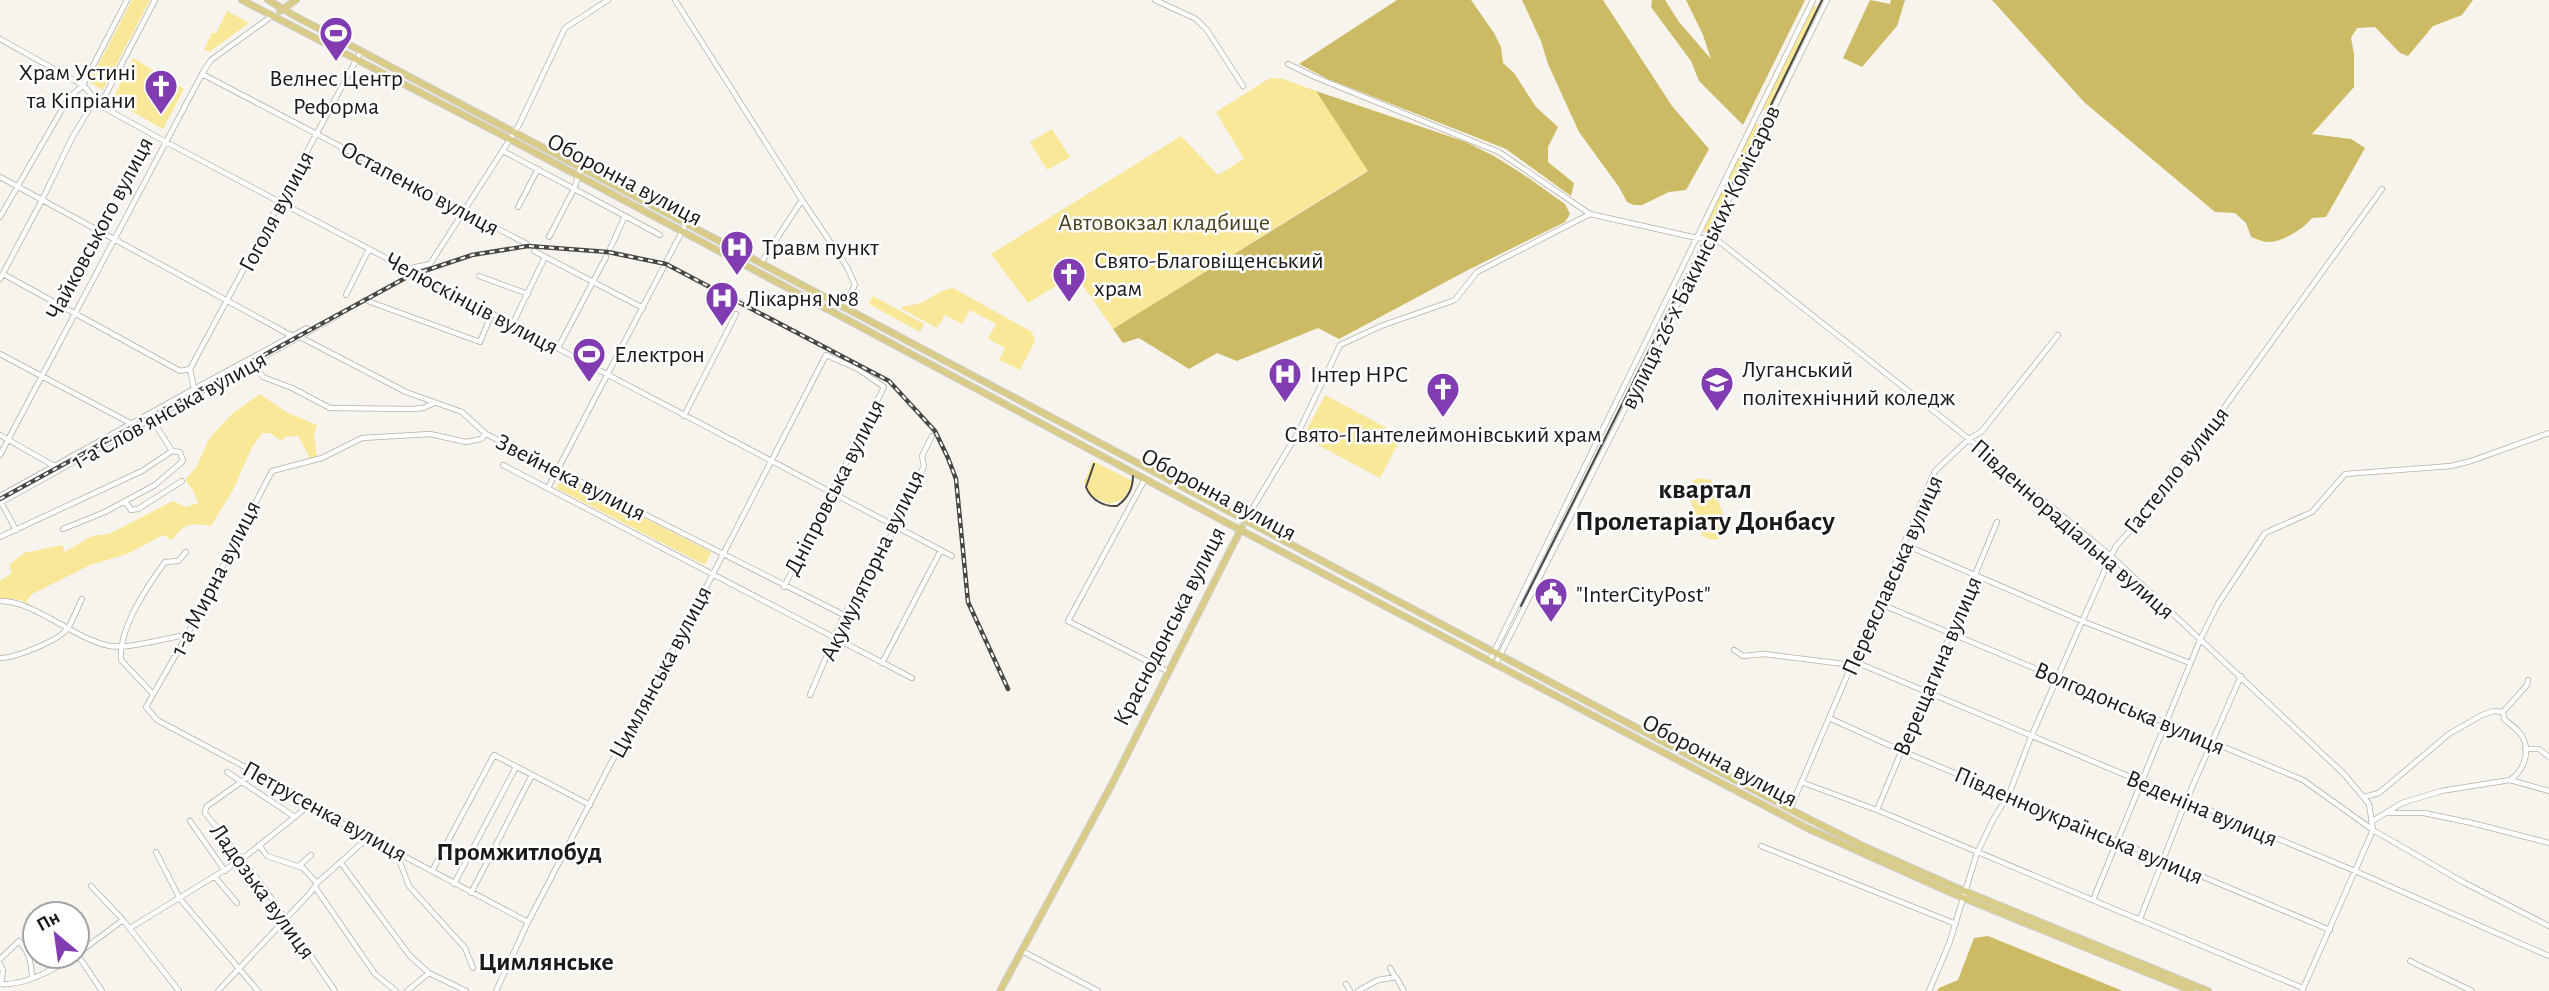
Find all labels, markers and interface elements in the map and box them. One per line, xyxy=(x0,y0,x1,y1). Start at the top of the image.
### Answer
sports icon: Велнес Центр Реформа xyxy=(317,14,355,63)
place label: Храм Устині та Кіпріани xyxy=(19,61,136,113)
church icon: Храм Устині та Кіпріани xyxy=(142,67,180,116)
place label: Велнес Центр Реформа xyxy=(269,67,403,119)
street label: вулиця 26-х Бакинських Комісаров xyxy=(1617,102,1785,413)
street label: Оборонна вулиця xyxy=(543,129,706,231)
street label: Чайковського вулиця xyxy=(42,133,158,324)
street label: Остапенко вулиця xyxy=(336,137,503,241)
street label: Гоголя вулиця xyxy=(235,147,319,276)
park label: Автовокзал кладбище xyxy=(1058,211,1270,235)
hospital icon: Травм пункт xyxy=(718,228,756,277)
place label: Травм пункт xyxy=(762,236,879,260)
street label: Челюскінців вулиця xyxy=(381,248,562,360)
place label: Свято-Благовіщенський храм xyxy=(1094,249,1324,301)
church icon: Свято-Благовіщенський храм xyxy=(1050,255,1088,304)
hospital icon: Лікарня №8 xyxy=(703,279,741,328)
place label: Лікарня №8 xyxy=(746,287,859,311)
sports icon: Електрон xyxy=(570,335,608,384)
place label: Електрон xyxy=(614,343,705,367)
street label: 1-а Слов’янська вулиця xyxy=(68,347,271,474)
hospital icon: Інтер НРС xyxy=(1266,355,1304,404)
place label: Луганський політехнічний коледж xyxy=(1742,358,1956,410)
place label: Інтер НРС xyxy=(1310,363,1408,387)
school or university icon: Луганський політехнічний коледж xyxy=(1698,364,1736,413)
church icon: Свято-Пантелеймонівський храм xyxy=(1424,370,1462,419)
street label: Дніпровська вулиця xyxy=(780,396,890,579)
street label: Гастелло вулиця xyxy=(2120,402,2234,539)
place label: Свято-Пантелеймонівський храм xyxy=(1284,423,1602,447)
street label: Звейнека вулиця xyxy=(492,430,649,526)
street label: Південнорадіальна вулиця xyxy=(1966,435,2179,625)
street label: Оборонна вулиця xyxy=(1137,444,1300,546)
street label: Акумуляторна вулиця xyxy=(816,466,930,665)
street label: Переяславська вулиця xyxy=(1838,472,1948,679)
district label: квартал Пролетаріату Донбасу xyxy=(1575,476,1835,536)
street label: 1-а Мирна вулиця xyxy=(166,497,265,660)
street label: Краснодонська вулиця xyxy=(1109,523,1230,730)
street label: Верещагина вулиця xyxy=(1889,573,1987,760)
public building icon: "InterCityPost" xyxy=(1532,575,1570,624)
street label: Цимлянська вулиця xyxy=(605,582,716,763)
place label: "InterCityPost" xyxy=(1576,583,1711,607)
street label: Волгодонська вулиця xyxy=(2031,658,2228,760)
street label: Оборонна вулиця xyxy=(1638,710,1801,812)
street label: Петрусенка вулиця xyxy=(238,757,411,867)
street label: Південноукраїнська вулиця xyxy=(1951,763,2207,889)
street label: Веденіна вулиця xyxy=(2123,766,2281,852)
street label: Ладозька вулиця xyxy=(205,819,319,964)
district label: Промжитлобуд xyxy=(436,839,602,865)
north arrow xyxy=(21,900,91,970)
text: Пн xyxy=(34,908,63,935)
district label: Цимлянське xyxy=(478,949,614,975)

